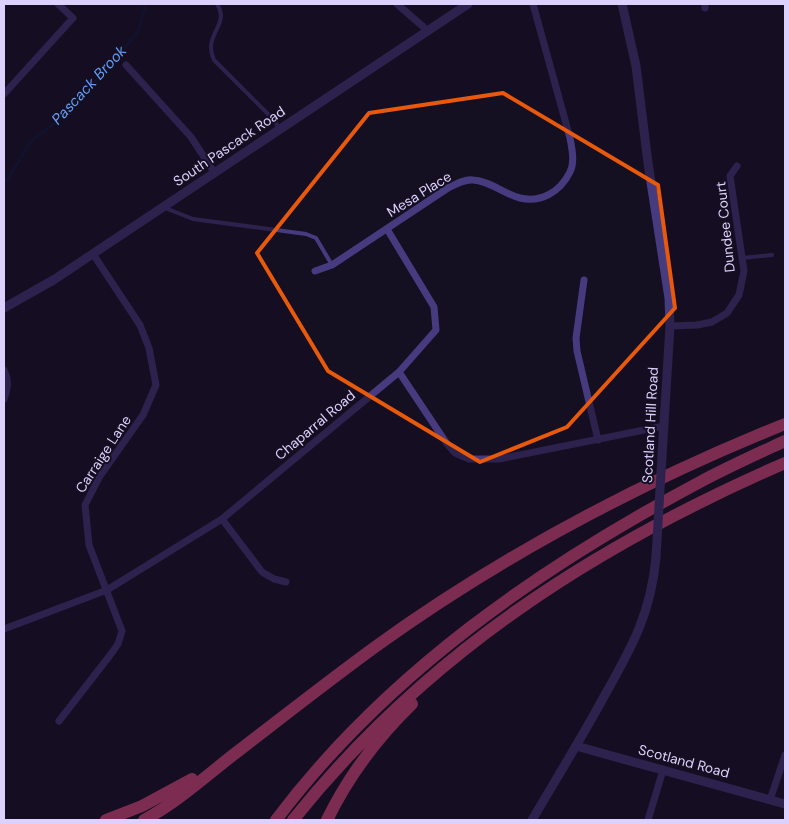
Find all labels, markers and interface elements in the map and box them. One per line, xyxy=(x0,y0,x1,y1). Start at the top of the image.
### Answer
water label: Pascack Brook xyxy=(47,41,131,129)
street label: South Pascack Road xyxy=(170,102,288,190)
street label: Mesa Place xyxy=(383,167,455,221)
street label: Dundee Court xyxy=(711,181,739,273)
street label: Scotland Hill Road xyxy=(638,366,662,484)
street label: Chaparral Road xyxy=(271,386,359,464)
street label: Carraige Lane xyxy=(71,412,135,496)
street label: Scotland Road xyxy=(637,740,731,782)

